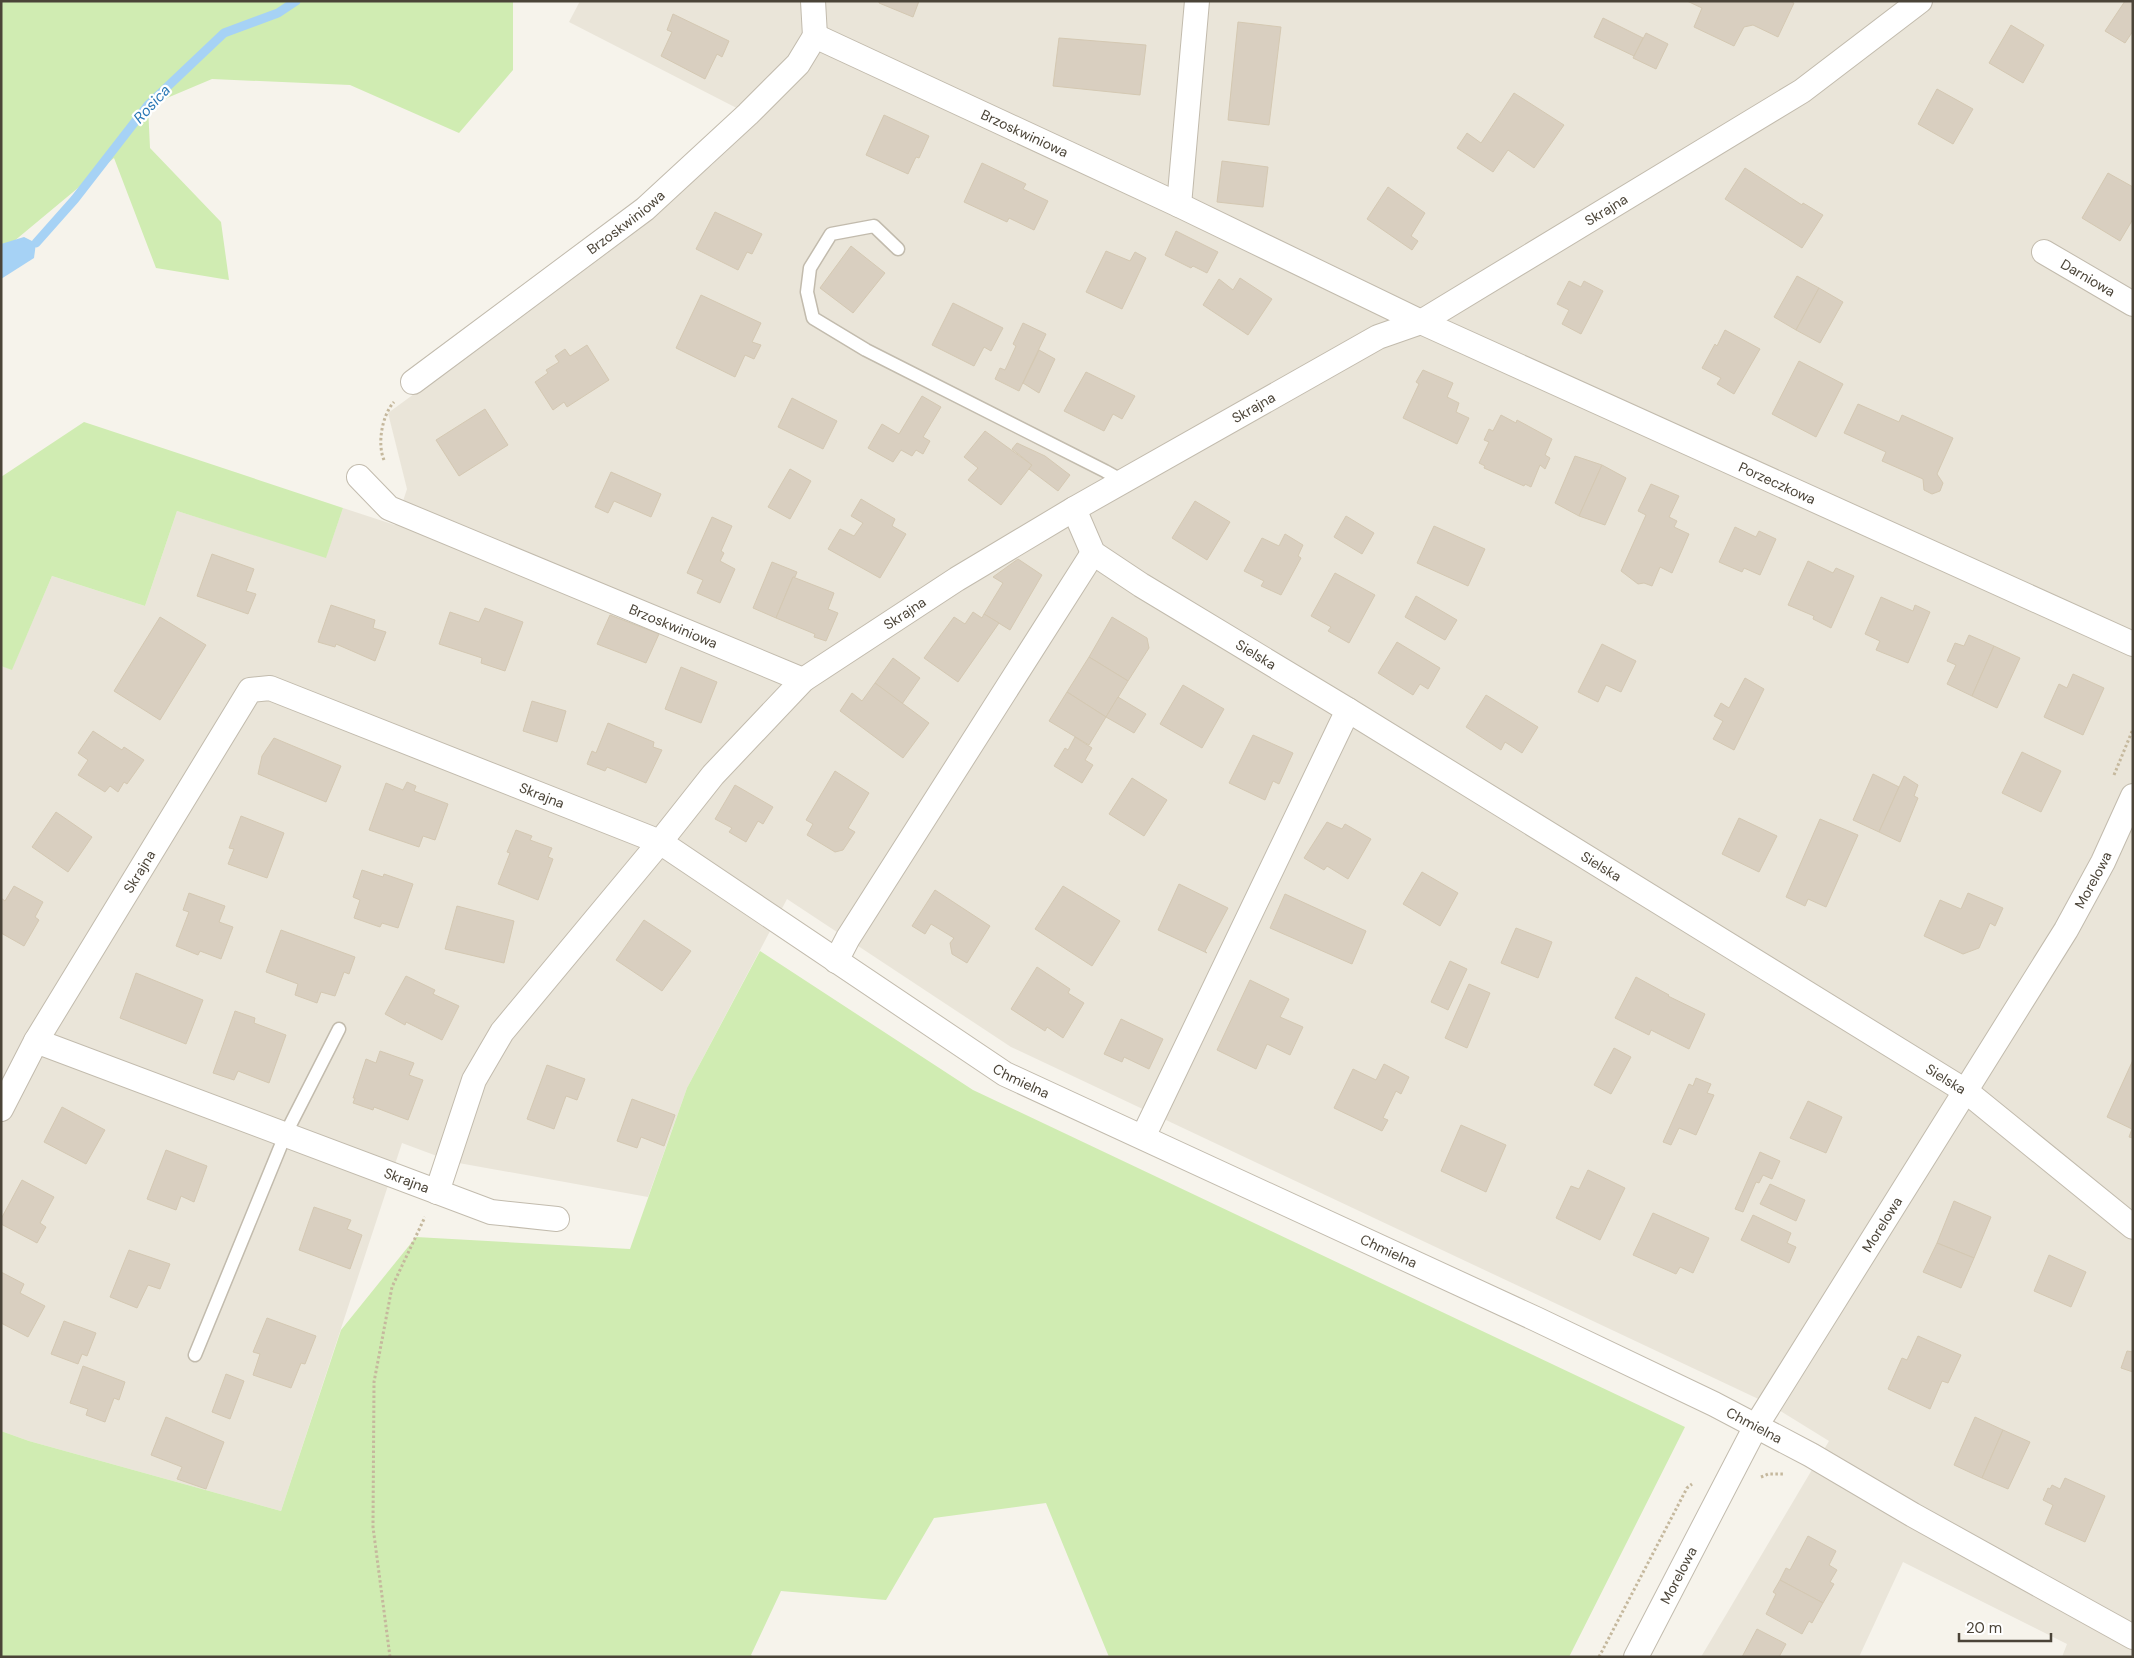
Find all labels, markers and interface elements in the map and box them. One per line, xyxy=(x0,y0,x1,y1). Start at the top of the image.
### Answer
water label: Rosica xyxy=(129,80,175,128)
street label: Brzoskwiniowa xyxy=(978,105,1071,161)
street label: Brzoskwiniowa xyxy=(583,186,668,258)
street label: Skrajna xyxy=(1581,190,1631,230)
street label: Darniowa xyxy=(2058,255,2118,301)
street label: Skrajna xyxy=(1229,388,1278,427)
street label: Porzeczkowa xyxy=(1736,458,1819,508)
street label: Skrajna xyxy=(880,593,929,634)
street label: Brzoskwiniowa xyxy=(626,600,720,652)
street label: Sielska xyxy=(1232,635,1280,674)
street label: Skrajna xyxy=(517,778,567,812)
street label: Skrajna xyxy=(119,847,159,896)
street label: Sielska xyxy=(1578,847,1625,886)
street label: Morelowa xyxy=(2070,849,2116,912)
street label: Chmielna xyxy=(989,1059,1052,1102)
street label: Sielska xyxy=(1922,1060,1969,1098)
street label: Skrajna xyxy=(381,1164,432,1197)
street label: Morelowa xyxy=(1858,1193,1906,1256)
street label: Chmielna xyxy=(1357,1230,1420,1272)
street label: Chmielna xyxy=(1723,1403,1785,1447)
street label: Morelowa xyxy=(1656,1544,1701,1607)
scale bar xyxy=(1959,1610,2052,1642)
text: 20 m xyxy=(1966,1618,2002,1638)

